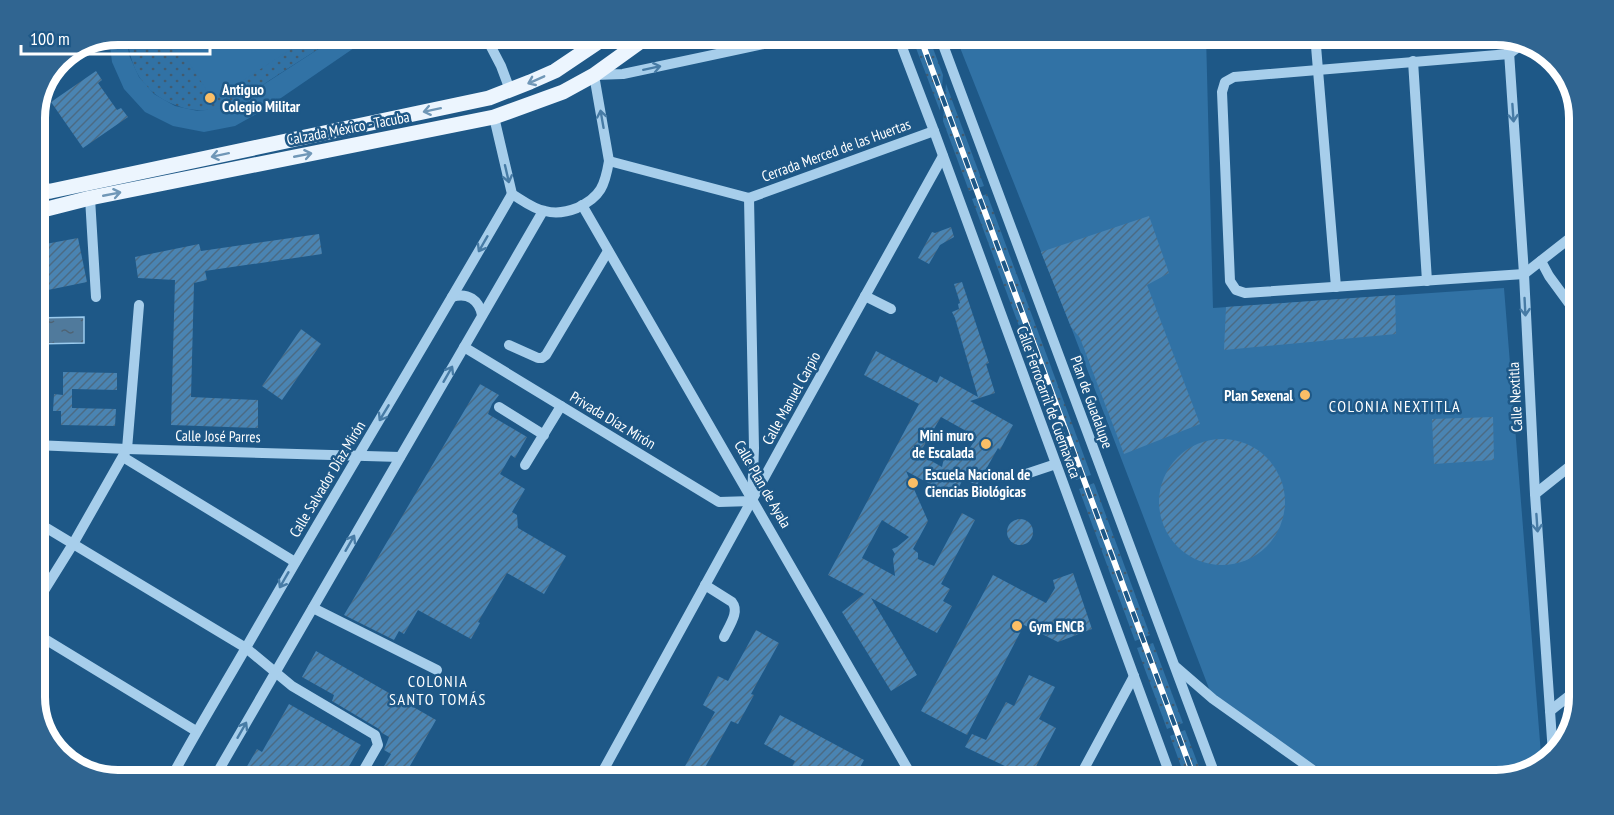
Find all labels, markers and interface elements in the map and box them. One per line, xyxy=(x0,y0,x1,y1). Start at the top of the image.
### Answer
scale bar xyxy=(21,18,210,56)
text: 100 m xyxy=(30,27,70,50)
one-way arrow xyxy=(642,62,661,73)
one-way arrow xyxy=(527,75,545,86)
place label: Antiguo Colegio Militar xyxy=(221,80,301,116)
marker: Antiguo Colegio Militar xyxy=(203,91,217,105)
one-way arrow xyxy=(1507,102,1518,122)
one-way arrow xyxy=(422,105,442,116)
street label: Calzada México - Tacuba xyxy=(285,107,411,149)
one-way arrow xyxy=(596,109,607,129)
street label: Cerrada Merced de las Huertas xyxy=(759,114,913,186)
one-way arrow xyxy=(293,149,312,160)
one-way arrow xyxy=(211,150,231,161)
one-way arrow xyxy=(502,164,514,183)
one-way arrow xyxy=(102,188,121,199)
one-way arrow xyxy=(476,235,488,252)
one-way arrow xyxy=(1520,297,1531,317)
street label: Calle Ferrocarril de Cuernavaca xyxy=(1013,323,1085,481)
street label: Calle Manuel Carpio xyxy=(758,348,824,448)
street label: Plan de Guadalupe xyxy=(1066,353,1118,451)
street label: Calle Nextitla xyxy=(1504,361,1526,433)
one-way arrow xyxy=(442,366,454,383)
place label: Plan Sexenal xyxy=(1224,386,1293,405)
street label: Privada Díaz Mirón xyxy=(567,387,659,453)
marker: Plan Sexenal xyxy=(1298,388,1312,402)
district label: COLONIA NEXTITLA xyxy=(1329,396,1461,416)
one-way arrow xyxy=(378,404,390,421)
street label: Calle Salvador Díaz Mirón xyxy=(285,417,369,541)
street label: Calle José Parres xyxy=(175,426,261,446)
place label: Mini muro de Escalada xyxy=(912,426,974,462)
street label: Calle Plan de Ayala xyxy=(730,437,796,531)
marker: Mini muro de Escalada xyxy=(979,437,993,451)
place label: Escuela Nacional de Ciencias Biológicas xyxy=(925,465,1030,501)
marker: Escuela Nacional de Ciencias Biológicas xyxy=(906,476,920,490)
one-way arrow xyxy=(1532,513,1543,533)
one-way arrow xyxy=(345,535,357,552)
one-way arrow xyxy=(278,571,290,588)
place label: Gym ENCB xyxy=(1029,617,1084,636)
marker: Gym ENCB xyxy=(1010,619,1024,633)
district label: COLONIA SANTO TOMÁS xyxy=(389,671,487,709)
one-way arrow xyxy=(236,722,248,739)

